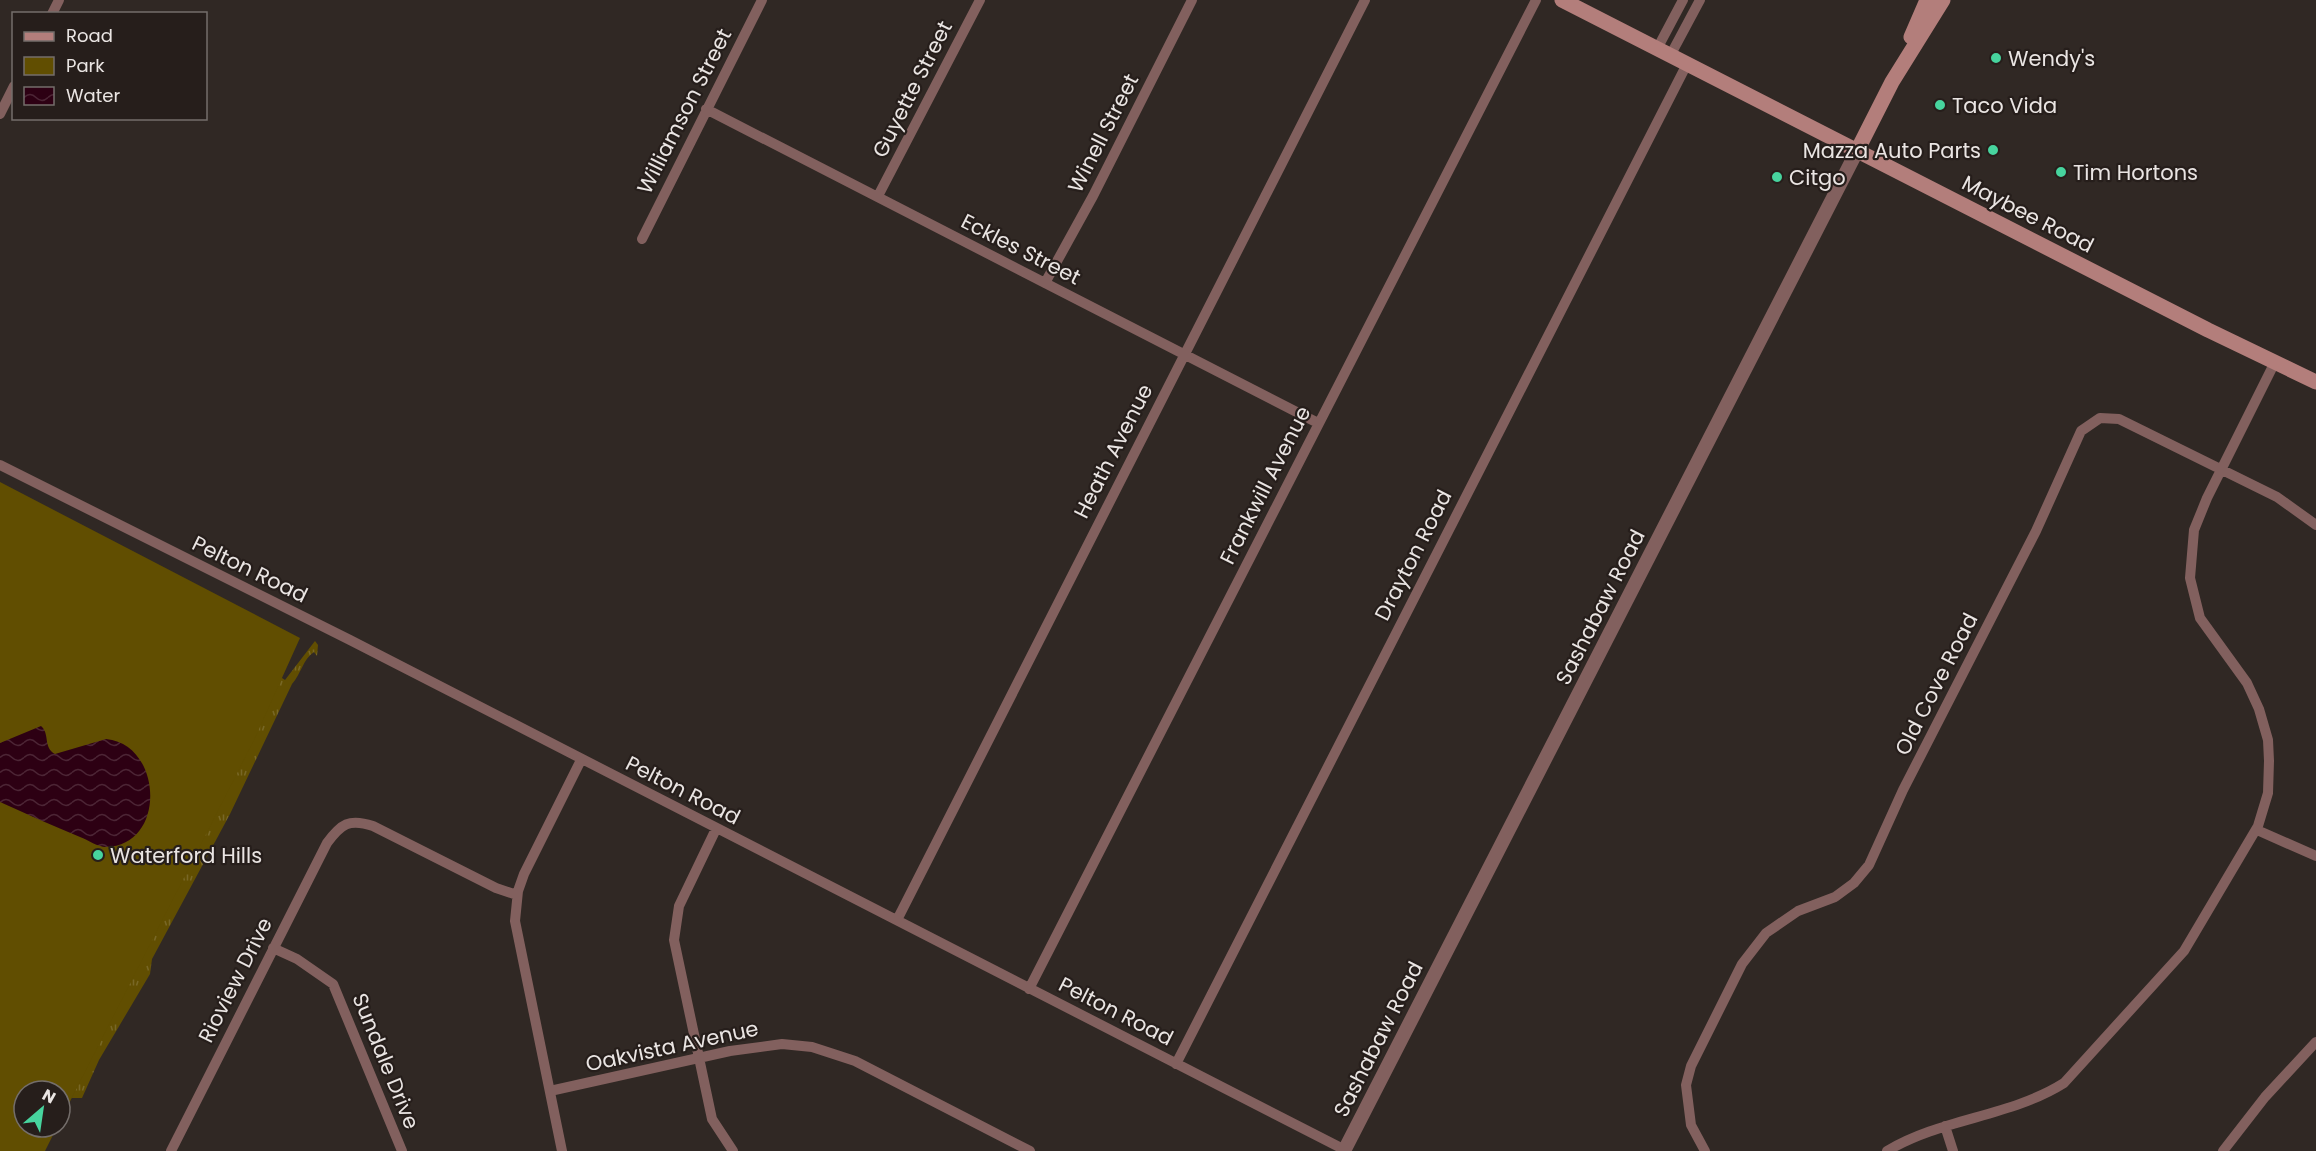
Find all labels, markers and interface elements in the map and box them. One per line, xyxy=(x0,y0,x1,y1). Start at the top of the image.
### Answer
legend xyxy=(12,12,207,120)
street label: Guyette Street xyxy=(865,16,959,162)
text: Road xyxy=(66,23,113,48)
street label: Williamson Street xyxy=(630,23,738,199)
place label: Wendy's xyxy=(2008,44,2095,73)
marker: Wendy's xyxy=(1989,51,2003,65)
text: Park xyxy=(66,53,105,78)
street label: Winell Street xyxy=(1061,69,1145,197)
text: Water xyxy=(66,83,120,108)
place label: Taco Vida xyxy=(1952,91,2057,120)
marker: Taco Vida xyxy=(1933,98,1947,112)
place label: Mazza Auto Parts xyxy=(1803,136,1981,165)
marker: Mazza Auto Parts xyxy=(1986,143,2000,157)
place label: Tim Hortons xyxy=(2073,158,2198,187)
place label: Citgo xyxy=(1789,163,1846,192)
marker: Tim Hortons xyxy=(2054,165,2068,179)
street label: Maybee Road xyxy=(1957,168,2099,260)
marker: Citgo xyxy=(1770,170,1784,184)
street label: Eckles Street xyxy=(956,206,1086,292)
street label: Heath Avenue xyxy=(1067,379,1159,523)
street label: Frankwill Avenue xyxy=(1213,401,1317,569)
street label: Drayton Road xyxy=(1368,485,1458,625)
street label: Sashabaw Road xyxy=(1548,524,1652,690)
street label: Pelton Road xyxy=(187,529,313,609)
street label: Old Cove Road xyxy=(1888,608,1984,760)
street label: Pelton Road xyxy=(621,749,745,831)
place label: Waterford Hills xyxy=(110,841,262,870)
marker: Waterford Hills xyxy=(91,848,105,862)
street label: Rioview Drive xyxy=(191,912,279,1048)
street label: Sashabaw Road xyxy=(1326,956,1430,1122)
street label: Pelton Road xyxy=(1054,970,1178,1052)
street label: Sundale Drive xyxy=(346,989,426,1133)
street label: Oakvista Avenue xyxy=(583,1014,761,1078)
north arrow xyxy=(12,1079,72,1139)
text: N xyxy=(38,1083,60,1109)

